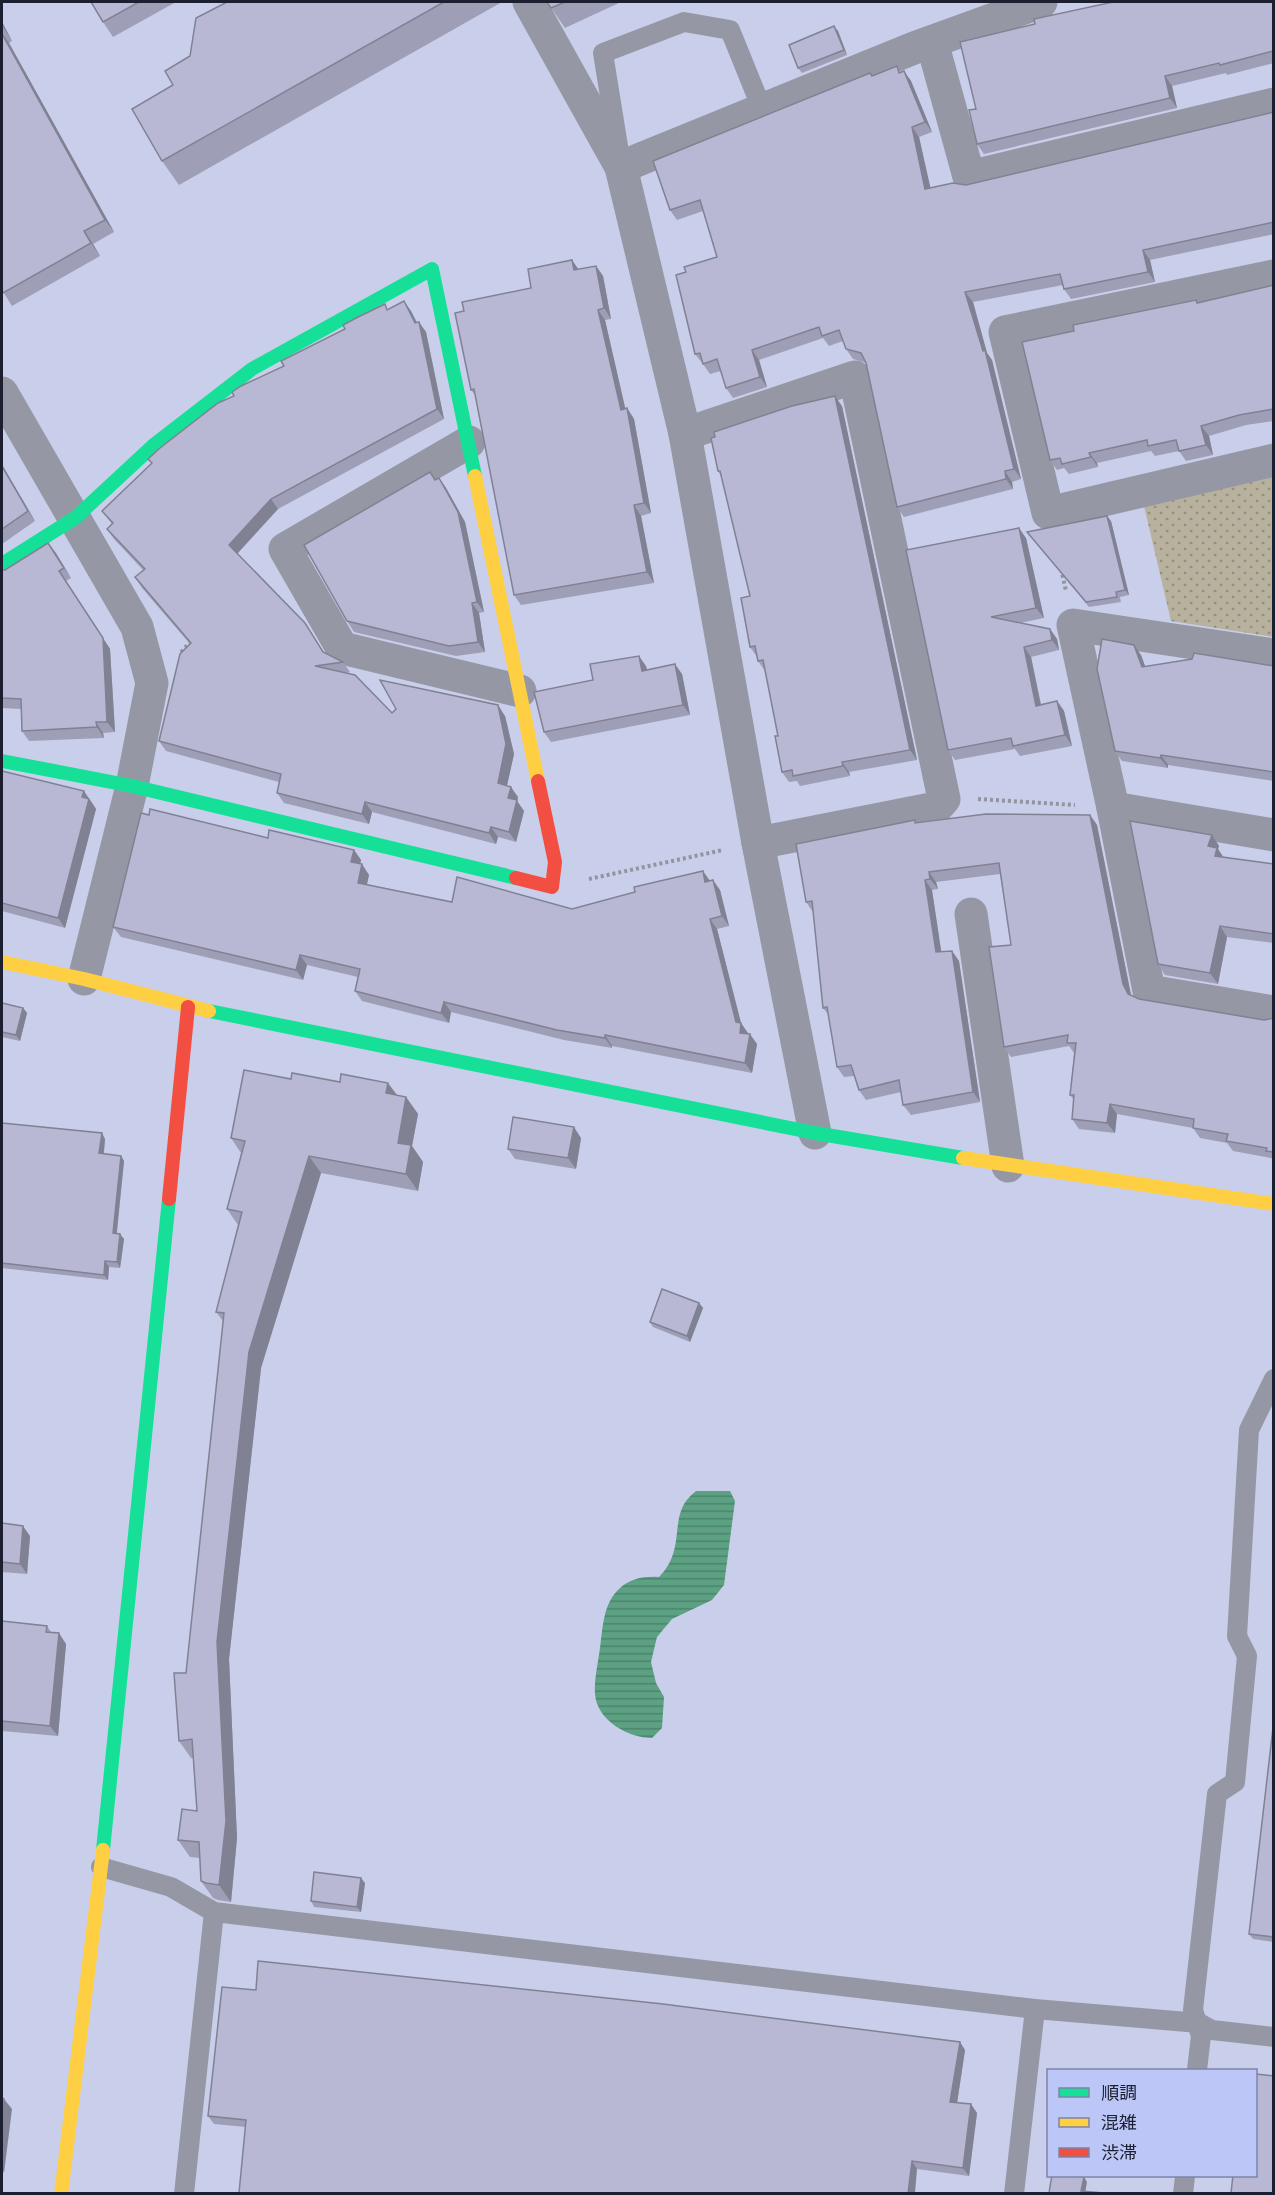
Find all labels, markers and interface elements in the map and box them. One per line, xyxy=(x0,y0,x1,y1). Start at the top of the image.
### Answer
legend xyxy=(1047,2069,1257,2177)
text: 順調 xyxy=(1101,2081,1137,2103)
text: 混雑 xyxy=(1101,2111,1137,2133)
text: 渋滞 xyxy=(1101,2141,1137,2163)

